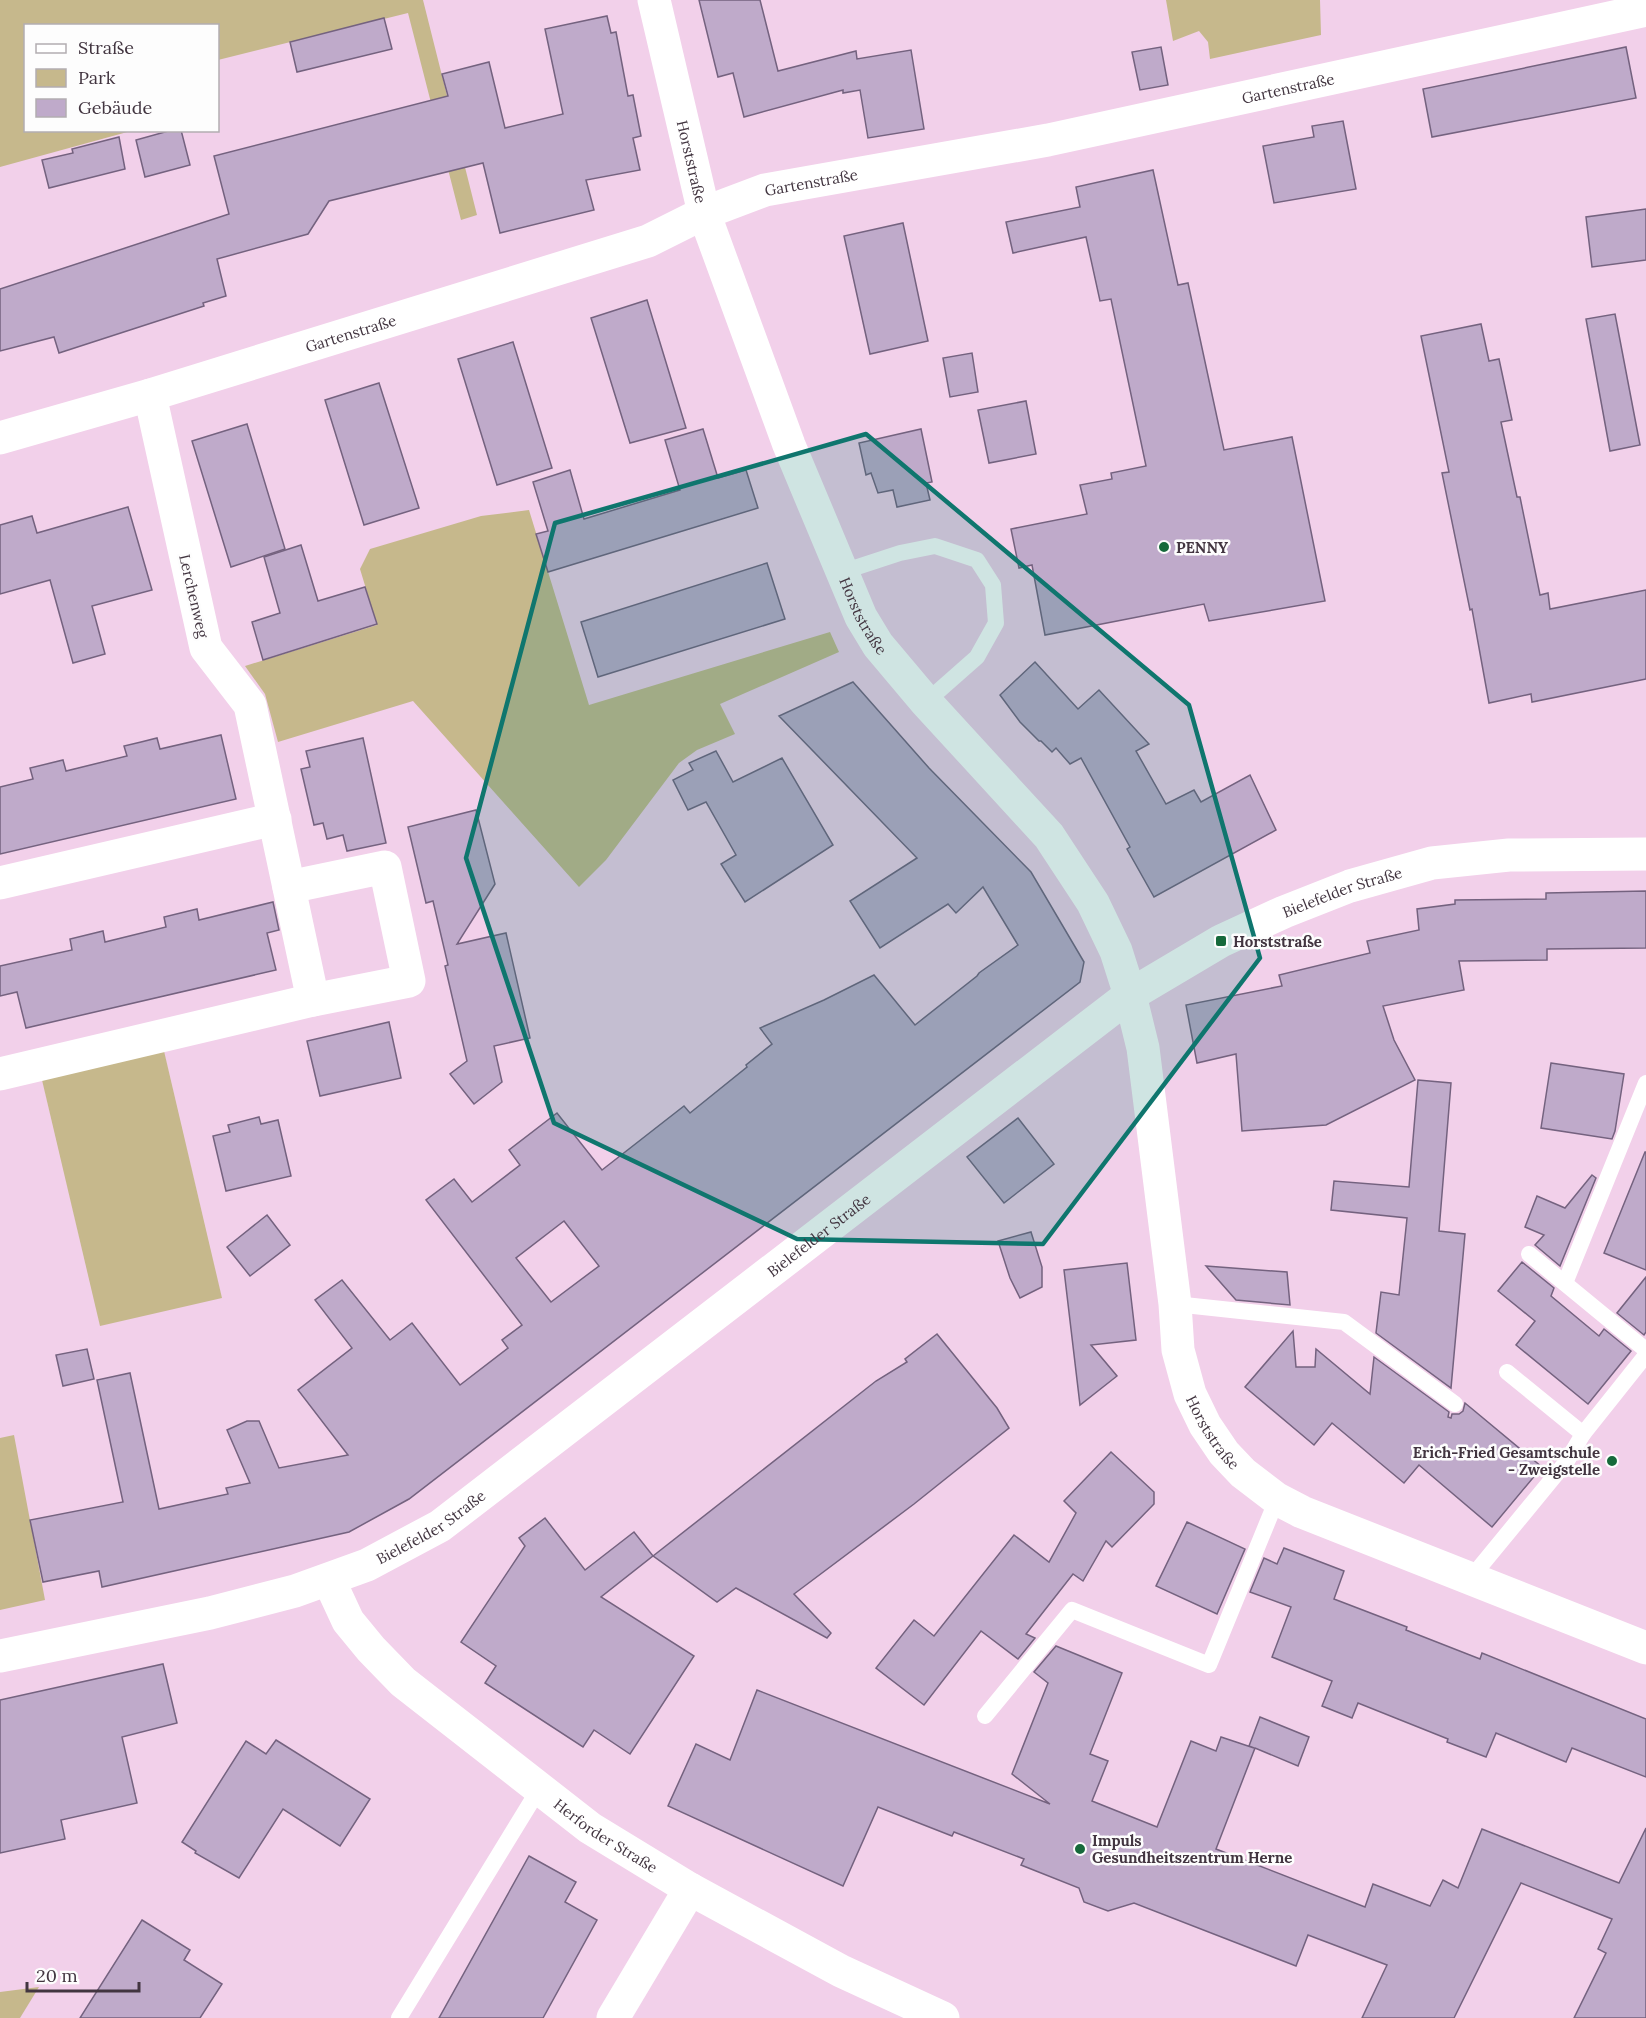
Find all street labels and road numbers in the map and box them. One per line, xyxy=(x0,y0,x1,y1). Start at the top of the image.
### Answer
street label: Gartenstraße xyxy=(1240,69,1336,107)
street label: Horststraße xyxy=(673,118,711,205)
street label: Gartenstraße xyxy=(763,164,859,199)
street label: Gartenstraße xyxy=(303,310,398,356)
street label: Lerchenweg xyxy=(175,552,213,640)
street label: Horststraße xyxy=(836,574,891,658)
street label: Bielefelder Straße xyxy=(1280,862,1404,921)
street label: Bielefelder Straße xyxy=(763,1189,874,1281)
street label: Horststraße xyxy=(1182,1392,1244,1473)
street label: Bielefelder Straße xyxy=(373,1485,489,1568)
street label: Herforder Straße xyxy=(550,1794,661,1877)

